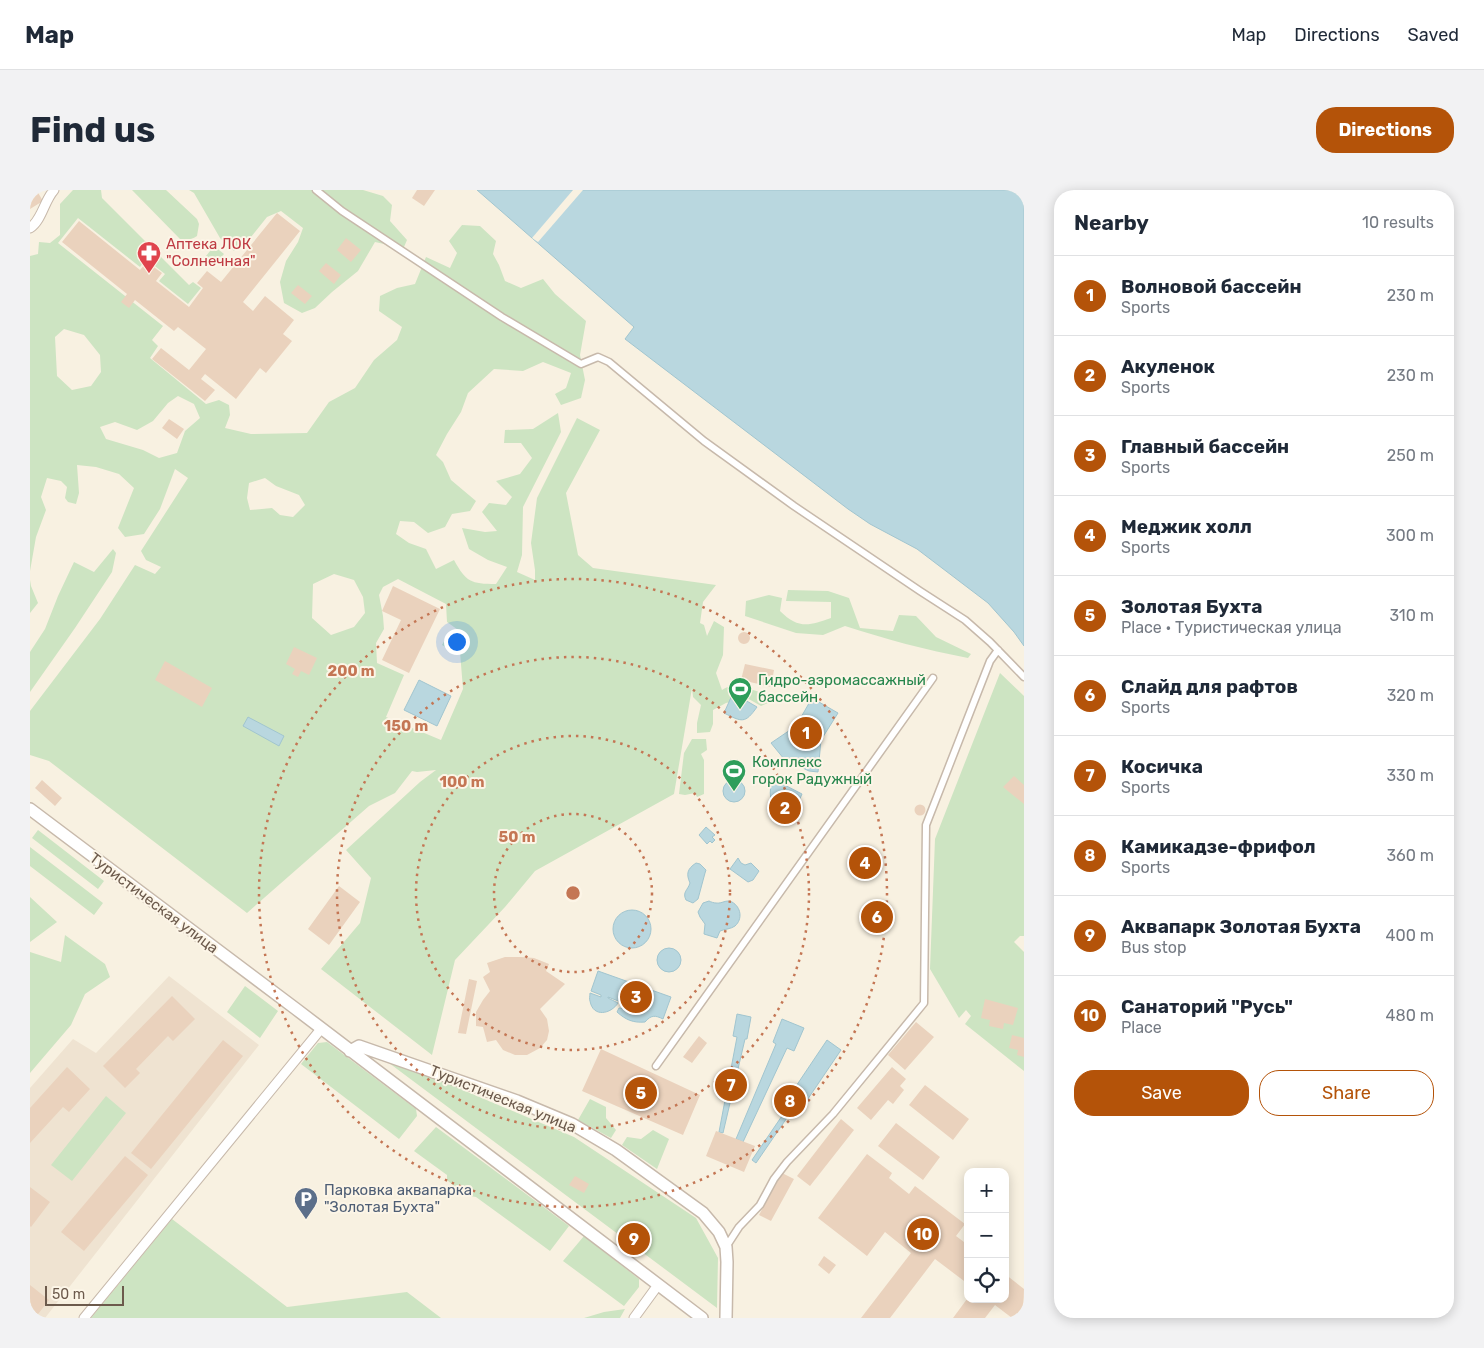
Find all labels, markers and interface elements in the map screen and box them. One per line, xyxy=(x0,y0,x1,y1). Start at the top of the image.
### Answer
text: Map xyxy=(25,21,74,49)
text: Map xyxy=(1231,24,1266,46)
text: Directions xyxy=(1294,24,1380,46)
text: Saved xyxy=(1408,24,1459,46)
button: Directions xyxy=(1316,107,1454,153)
text: Find us xyxy=(30,109,155,151)
text: Nearby xyxy=(1074,210,1149,235)
text: 10 results xyxy=(1362,213,1434,232)
place label: Аптека ЛОК "Солнечная" xyxy=(166,235,256,270)
pharmacy icon: Аптека ЛОК "Солнечная" xyxy=(136,240,162,274)
text: Волновой бассейн xyxy=(1121,275,1302,298)
text: 1 xyxy=(1086,286,1094,305)
text: 230 m xyxy=(1387,286,1434,305)
text: Sports xyxy=(1121,298,1170,317)
text: Акуленок xyxy=(1121,355,1215,378)
text: 2 xyxy=(1085,366,1095,385)
text: 230 m xyxy=(1387,366,1434,385)
text: Sports xyxy=(1121,378,1170,397)
text: Главный бассейн xyxy=(1121,435,1289,458)
text: 3 xyxy=(1085,446,1095,465)
text: 250 m xyxy=(1387,446,1434,465)
text: Sports xyxy=(1121,458,1170,477)
text: Меджик холл xyxy=(1121,515,1252,538)
text: 4 xyxy=(1085,526,1095,545)
text: 300 m xyxy=(1386,526,1434,545)
text: Sports xyxy=(1121,538,1170,557)
text: Золотая Бухта xyxy=(1121,595,1262,618)
text: 5 xyxy=(1085,606,1095,625)
text: 310 m xyxy=(1390,606,1434,625)
text: Place · Туристическая улица xyxy=(1121,618,1342,637)
your location xyxy=(444,629,470,655)
text: 200 m xyxy=(327,662,375,680)
place label: Гидро-аэромассажный бассейн xyxy=(758,671,926,706)
text: Слайд для рафтов xyxy=(1121,675,1298,698)
sports icon: Гидро-аэромассажный бассейн xyxy=(727,676,753,710)
text: 6 xyxy=(1085,686,1095,705)
text: 320 m xyxy=(1387,686,1434,705)
text: Sports xyxy=(1121,698,1170,717)
pin: 1 xyxy=(790,714,822,752)
text: 150 m xyxy=(384,717,428,735)
place label: Комплекс горок Радужный xyxy=(752,753,872,788)
text: Косичка xyxy=(1121,755,1203,778)
sports icon: Комплекс горок Радужный xyxy=(721,758,747,792)
text: 7 xyxy=(1085,766,1095,785)
text: 330 m xyxy=(1386,766,1434,785)
text: 100 m xyxy=(440,773,484,791)
text: Sports xyxy=(1121,778,1170,797)
pin: 2 xyxy=(769,789,801,827)
text: 50 m xyxy=(499,828,535,846)
text: Камикадзе-фрифол xyxy=(1121,835,1316,858)
pin: 4 xyxy=(849,844,881,882)
text: 8 xyxy=(1085,846,1095,865)
text: 360 m xyxy=(1386,846,1434,865)
street label: Туристическая улица xyxy=(86,849,222,957)
text: Sports xyxy=(1121,858,1170,877)
centre of rings xyxy=(564,884,582,902)
pin: 6 xyxy=(861,898,893,936)
text: Аквапарк Золотая Бухта xyxy=(1121,915,1361,938)
text: 9 xyxy=(1085,926,1095,945)
text: 400 m xyxy=(1386,926,1434,945)
text: Bus stop xyxy=(1121,938,1187,957)
pin: 3 xyxy=(620,978,652,1016)
text: Санаторий "Русь" xyxy=(1121,995,1293,1018)
text: 10 xyxy=(1081,1006,1099,1025)
text: 480 m xyxy=(1386,1006,1434,1025)
text: Place xyxy=(1121,1018,1162,1037)
street label: Туристическая улица xyxy=(427,1061,579,1137)
pin: 7 xyxy=(715,1066,747,1104)
button: Save xyxy=(1074,1070,1249,1116)
button: Share xyxy=(1259,1070,1434,1116)
pin: 5 xyxy=(625,1074,657,1112)
pin: 8 xyxy=(774,1082,806,1120)
map controls xyxy=(964,1168,1009,1303)
button: + xyxy=(964,1168,1009,1213)
place label: Парковка аквапарка "Золотая Бухта" xyxy=(324,1181,472,1216)
parking icon: Парковка аквапарка "Золотая Бухта" xyxy=(293,1186,319,1220)
button: − xyxy=(964,1213,1009,1258)
pin: 10 xyxy=(907,1215,939,1253)
pin: 9 xyxy=(618,1220,650,1258)
button: locate xyxy=(964,1258,1009,1303)
scale bar xyxy=(45,1283,124,1306)
text: 50 m xyxy=(52,1286,85,1303)

